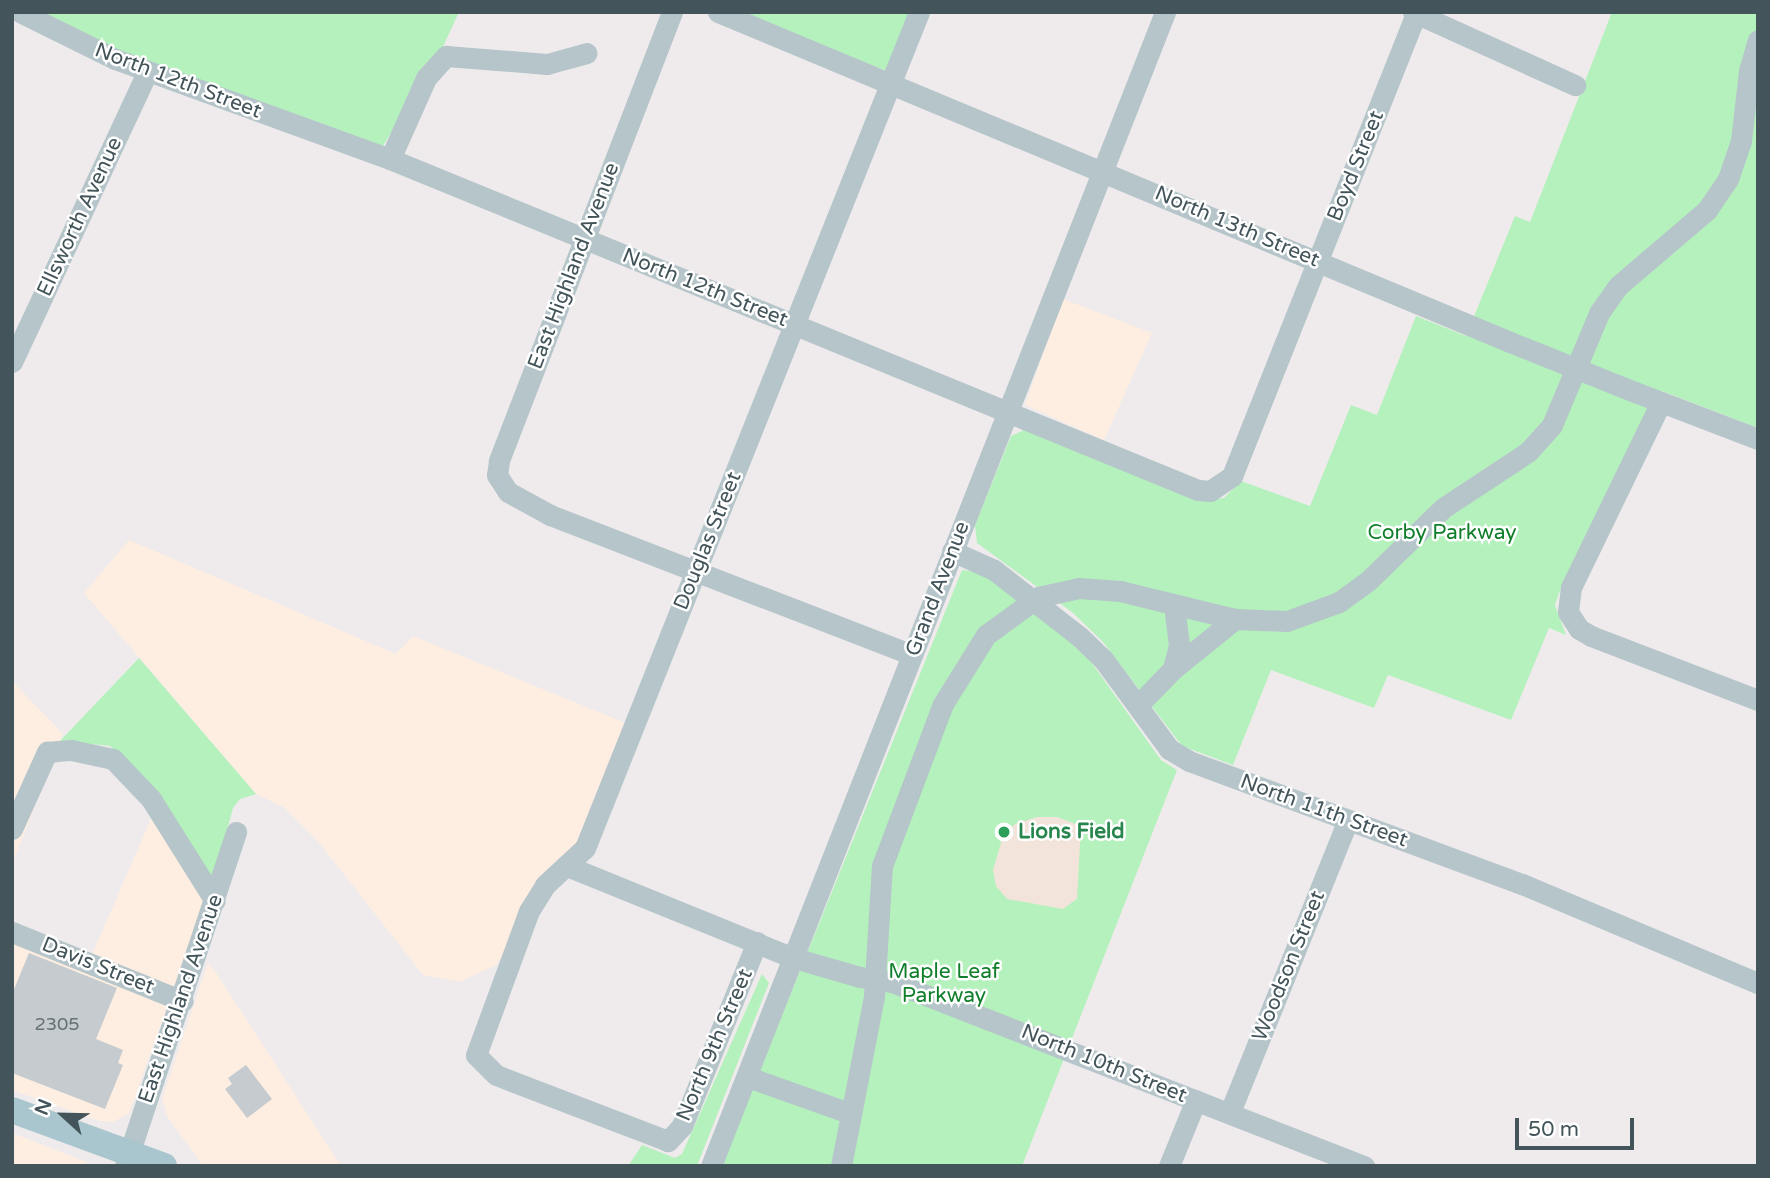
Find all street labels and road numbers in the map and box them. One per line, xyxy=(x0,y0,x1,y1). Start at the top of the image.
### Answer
street label: North 12th Street xyxy=(91,38,265,124)
street label: Boyd Street xyxy=(1322,107,1390,225)
street label: Ellsworth Avenue xyxy=(32,133,128,301)
street label: East Highland Avenue xyxy=(523,159,625,373)
street label: North 13th Street xyxy=(1151,181,1323,273)
street label: North 12th Street xyxy=(619,243,791,333)
street label: Douglas Street xyxy=(669,468,747,614)
street label: Grand Avenue xyxy=(901,518,975,660)
street label: North 11th Street xyxy=(1237,769,1411,853)
street label: Woodson Street xyxy=(1247,887,1331,1045)
street label: East Highland Avenue xyxy=(133,891,229,1107)
street label: Davis Street xyxy=(38,932,158,1000)
street label: North 9th Street xyxy=(672,965,758,1125)
street label: North 10th Street xyxy=(1018,1019,1190,1109)

